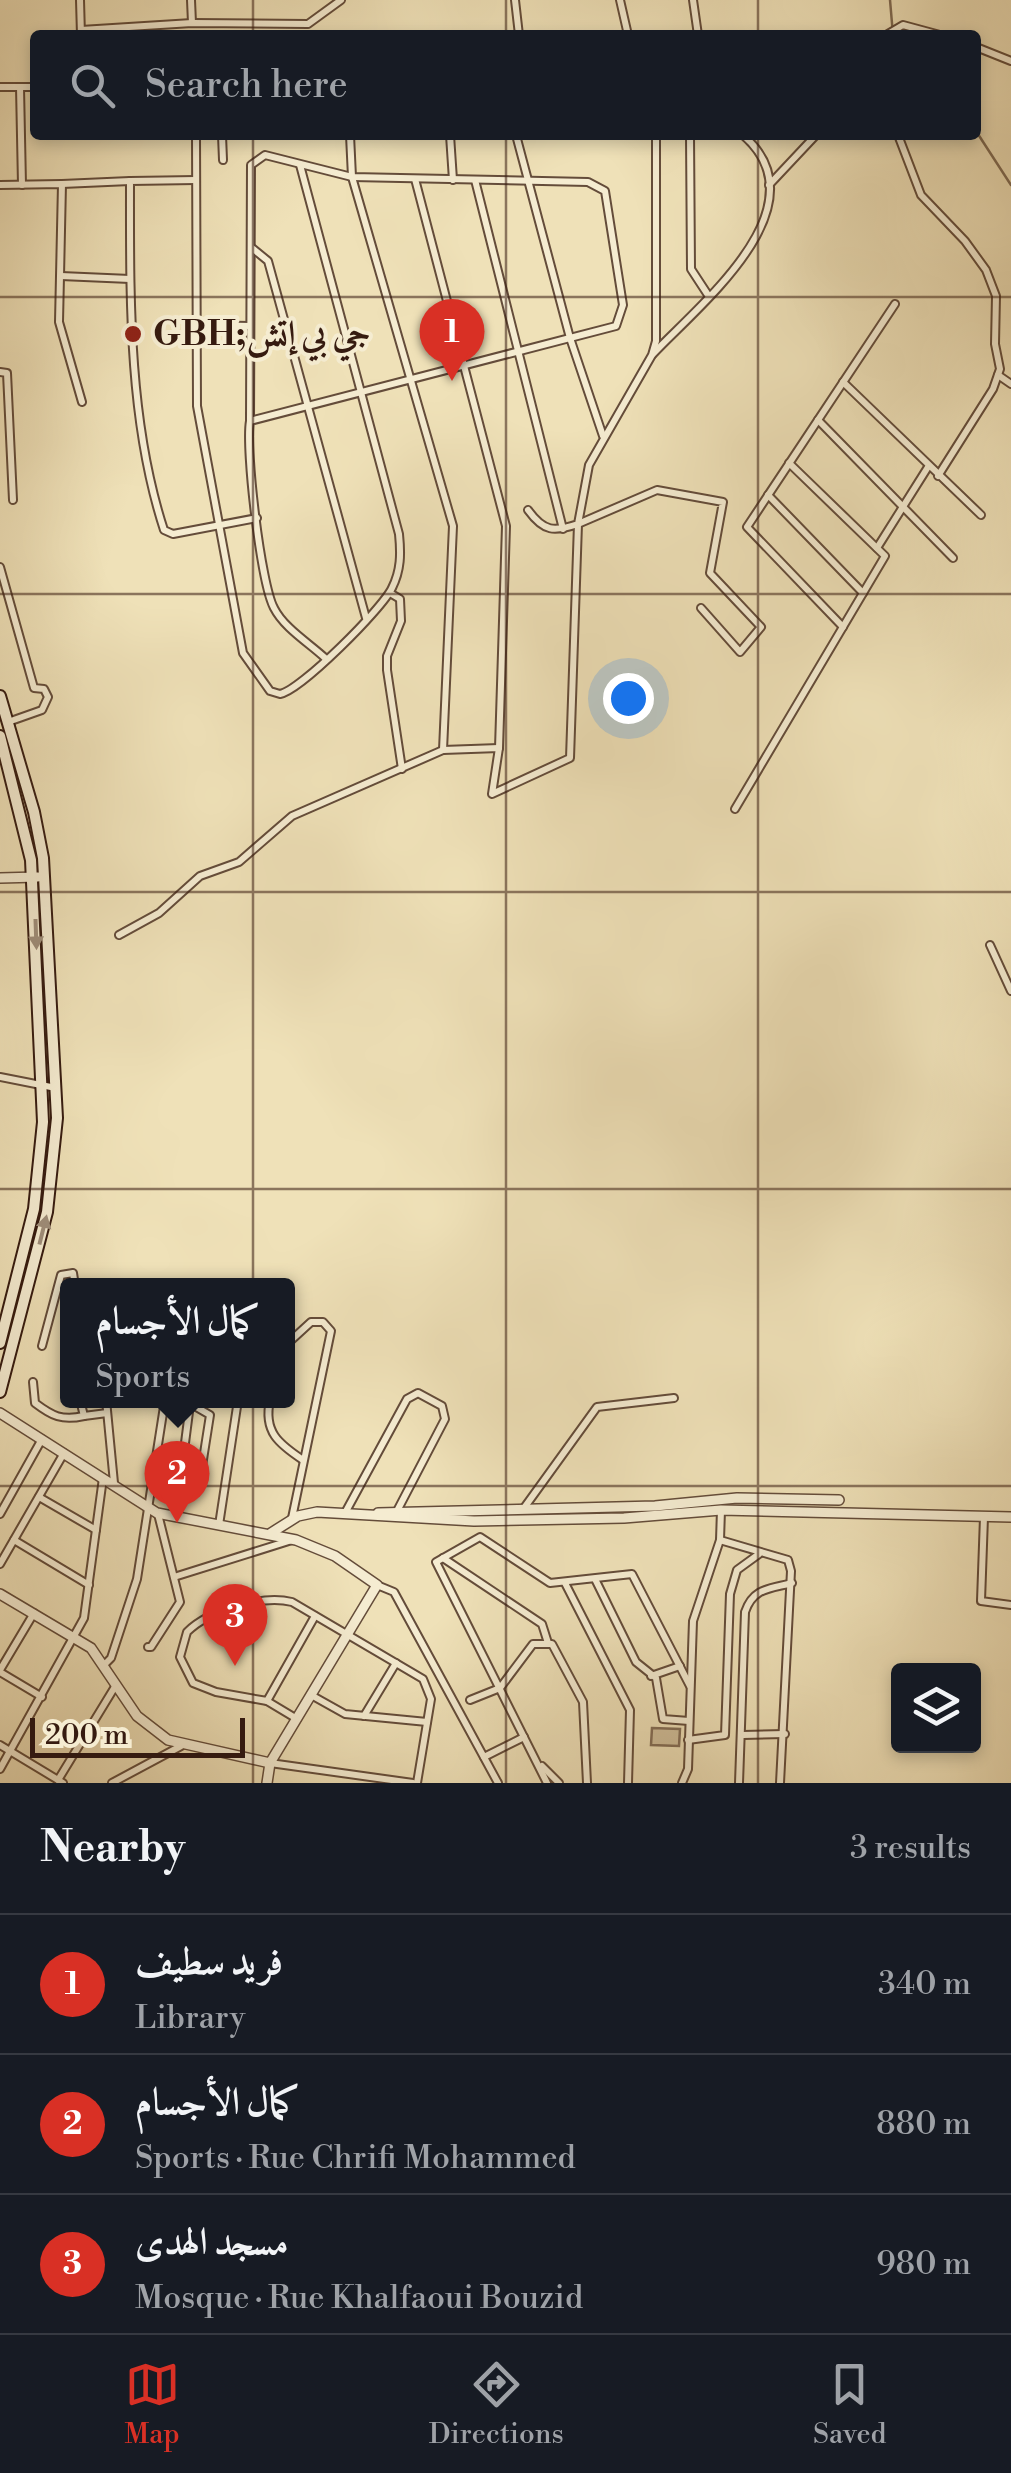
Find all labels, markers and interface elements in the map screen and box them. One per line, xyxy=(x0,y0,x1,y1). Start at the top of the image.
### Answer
search box xyxy=(30,30,981,140)
icon: search xyxy=(65,58,120,113)
text: Search here xyxy=(145,62,348,109)
pin: 1 xyxy=(420,298,484,381)
place label: GBH;جي بي إتش xyxy=(153,313,371,362)
marker: GBH;جي بي إتش xyxy=(122,323,144,345)
your location xyxy=(603,673,654,724)
one-way arrow xyxy=(29,919,45,951)
one-way arrow xyxy=(35,1214,51,1245)
popup xyxy=(60,1278,295,1408)
text: كمال الأجسام xyxy=(95,1298,260,1345)
text: Sports xyxy=(95,1357,190,1397)
pin: 2 xyxy=(144,1440,210,1523)
pin: 3 xyxy=(202,1584,268,1666)
map controls xyxy=(891,1663,981,1753)
button: layers xyxy=(891,1663,981,1753)
scale bar xyxy=(30,1713,245,1758)
text: 200 m xyxy=(45,1718,128,1753)
text: Nearby xyxy=(40,1822,185,1875)
text: 3 results xyxy=(850,1828,971,1868)
text: فريد سطيف xyxy=(135,1939,283,1986)
text: 1 xyxy=(65,1964,80,2004)
text: 340 m xyxy=(878,1964,971,2004)
text: Library xyxy=(135,1998,245,2038)
text: كمال الأجسام xyxy=(135,2079,299,2126)
text: 2 xyxy=(62,2104,83,2144)
text: 880 m xyxy=(876,2104,971,2144)
text: Sports · Rue Chrifi Mohammed xyxy=(135,2138,576,2178)
text: مسجد الهدى xyxy=(135,2219,288,2266)
text: 3 xyxy=(63,2244,82,2284)
text: 980 m xyxy=(876,2244,971,2284)
text: Mosque · Rue Khalfaoui Bouzid xyxy=(135,2278,583,2318)
tab: Map xyxy=(125,2357,180,2452)
tab: Directions xyxy=(429,2357,564,2452)
tab: Saved xyxy=(813,2357,886,2452)

